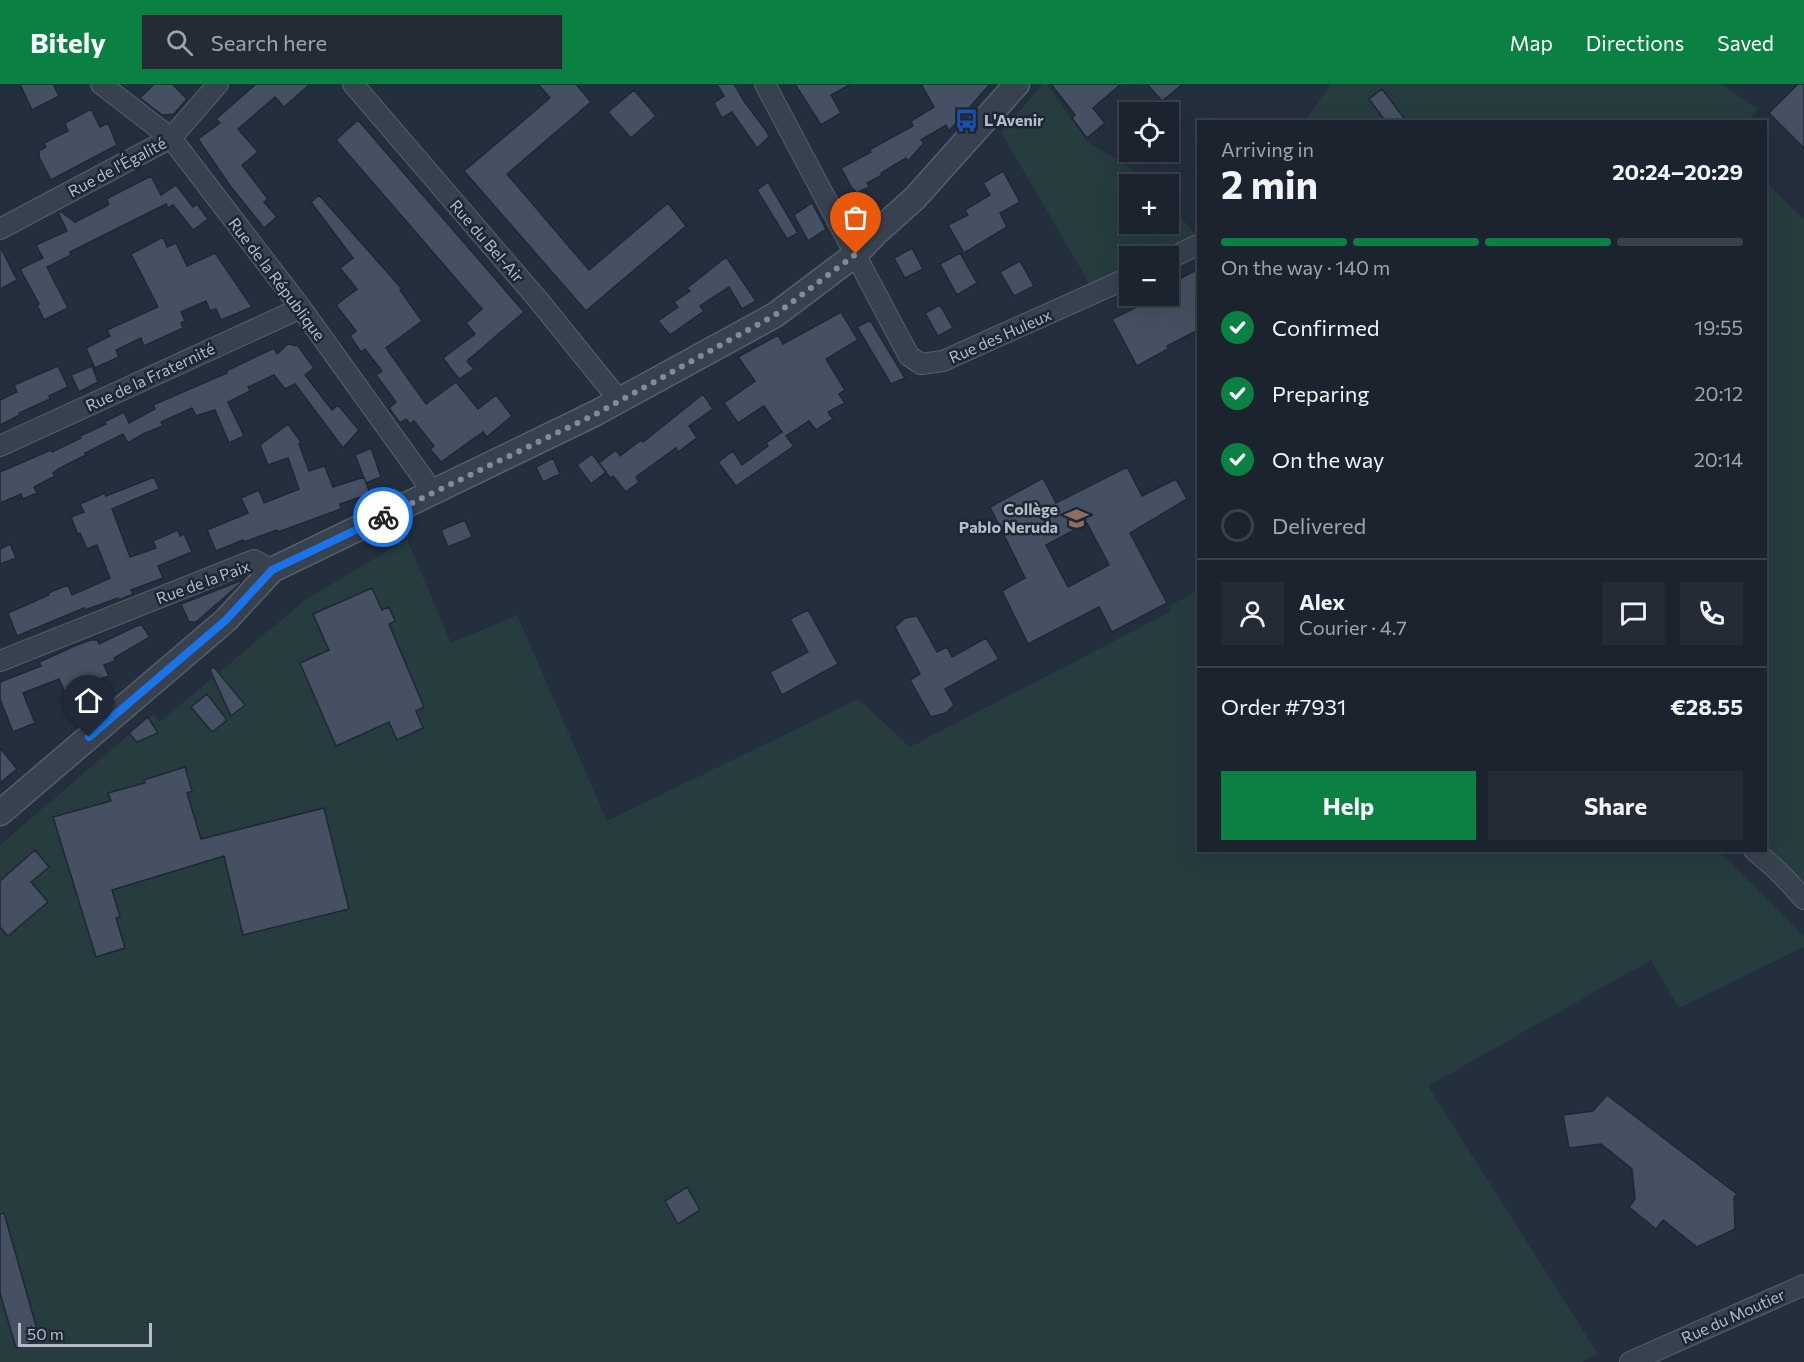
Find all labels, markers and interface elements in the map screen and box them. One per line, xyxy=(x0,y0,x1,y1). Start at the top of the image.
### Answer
search box xyxy=(142,15,562,69)
text: Bitely xyxy=(30,25,106,59)
icon: search xyxy=(163,26,196,59)
text: Search here xyxy=(211,29,327,56)
text: Map xyxy=(1510,30,1553,55)
text: Directions xyxy=(1586,30,1684,55)
text: Saved xyxy=(1717,30,1774,55)
map controls xyxy=(1119,102,1179,306)
button: locate xyxy=(1119,102,1179,162)
bus stop icon: L'Avenir xyxy=(953,107,979,133)
place label: L'Avenir xyxy=(984,110,1044,129)
street label: Rue de l'Égalité xyxy=(64,133,169,200)
text: Arriving in xyxy=(1221,137,1314,161)
text: 20:24–20:29 xyxy=(1612,158,1743,185)
text: 2 min xyxy=(1221,159,1318,207)
button: + xyxy=(1119,174,1179,234)
pin xyxy=(830,192,881,254)
street label: Rue du Bel-Air xyxy=(446,196,529,286)
icon: bag xyxy=(839,201,872,234)
street label: Rue de la République xyxy=(225,214,330,344)
button: − xyxy=(1119,246,1179,306)
text: On the way · 140 m xyxy=(1221,255,1390,279)
street label: Rue des Huleux xyxy=(946,304,1054,367)
icon: check xyxy=(1221,311,1254,344)
text: Confirmed xyxy=(1272,314,1379,341)
text: 19:55 xyxy=(1695,315,1743,339)
street label: Rue de la Fraternité xyxy=(82,338,217,415)
icon: check xyxy=(1221,377,1254,410)
text: Preparing xyxy=(1272,380,1369,407)
text: 20:12 xyxy=(1695,381,1743,405)
icon: check xyxy=(1221,443,1254,476)
text: On the way xyxy=(1272,446,1384,473)
text: 20:14 xyxy=(1694,447,1743,471)
courier xyxy=(353,487,413,547)
place label: Collège Pablo Neruda xyxy=(959,499,1058,536)
icon: bike xyxy=(367,501,400,534)
school or university icon: Collège Pablo Neruda xyxy=(1063,505,1089,531)
text: Delivered xyxy=(1272,512,1366,539)
street label: Rue de la Paix xyxy=(153,556,253,607)
button: person xyxy=(1221,582,1284,645)
button: chat xyxy=(1602,582,1665,645)
button: phone xyxy=(1680,582,1743,645)
text: Alex xyxy=(1299,588,1345,615)
text: Courier · 4.7 xyxy=(1299,615,1407,639)
pin xyxy=(63,675,114,737)
icon: home xyxy=(72,684,105,717)
text: Order #7931 xyxy=(1221,693,1347,720)
text: €28.55 xyxy=(1670,693,1743,720)
button: Help xyxy=(1221,771,1476,840)
button: Share xyxy=(1488,771,1743,840)
street label: Rue du Moutier xyxy=(1678,1284,1788,1347)
scale bar xyxy=(18,1320,152,1348)
text: 50 m xyxy=(27,1324,64,1343)

